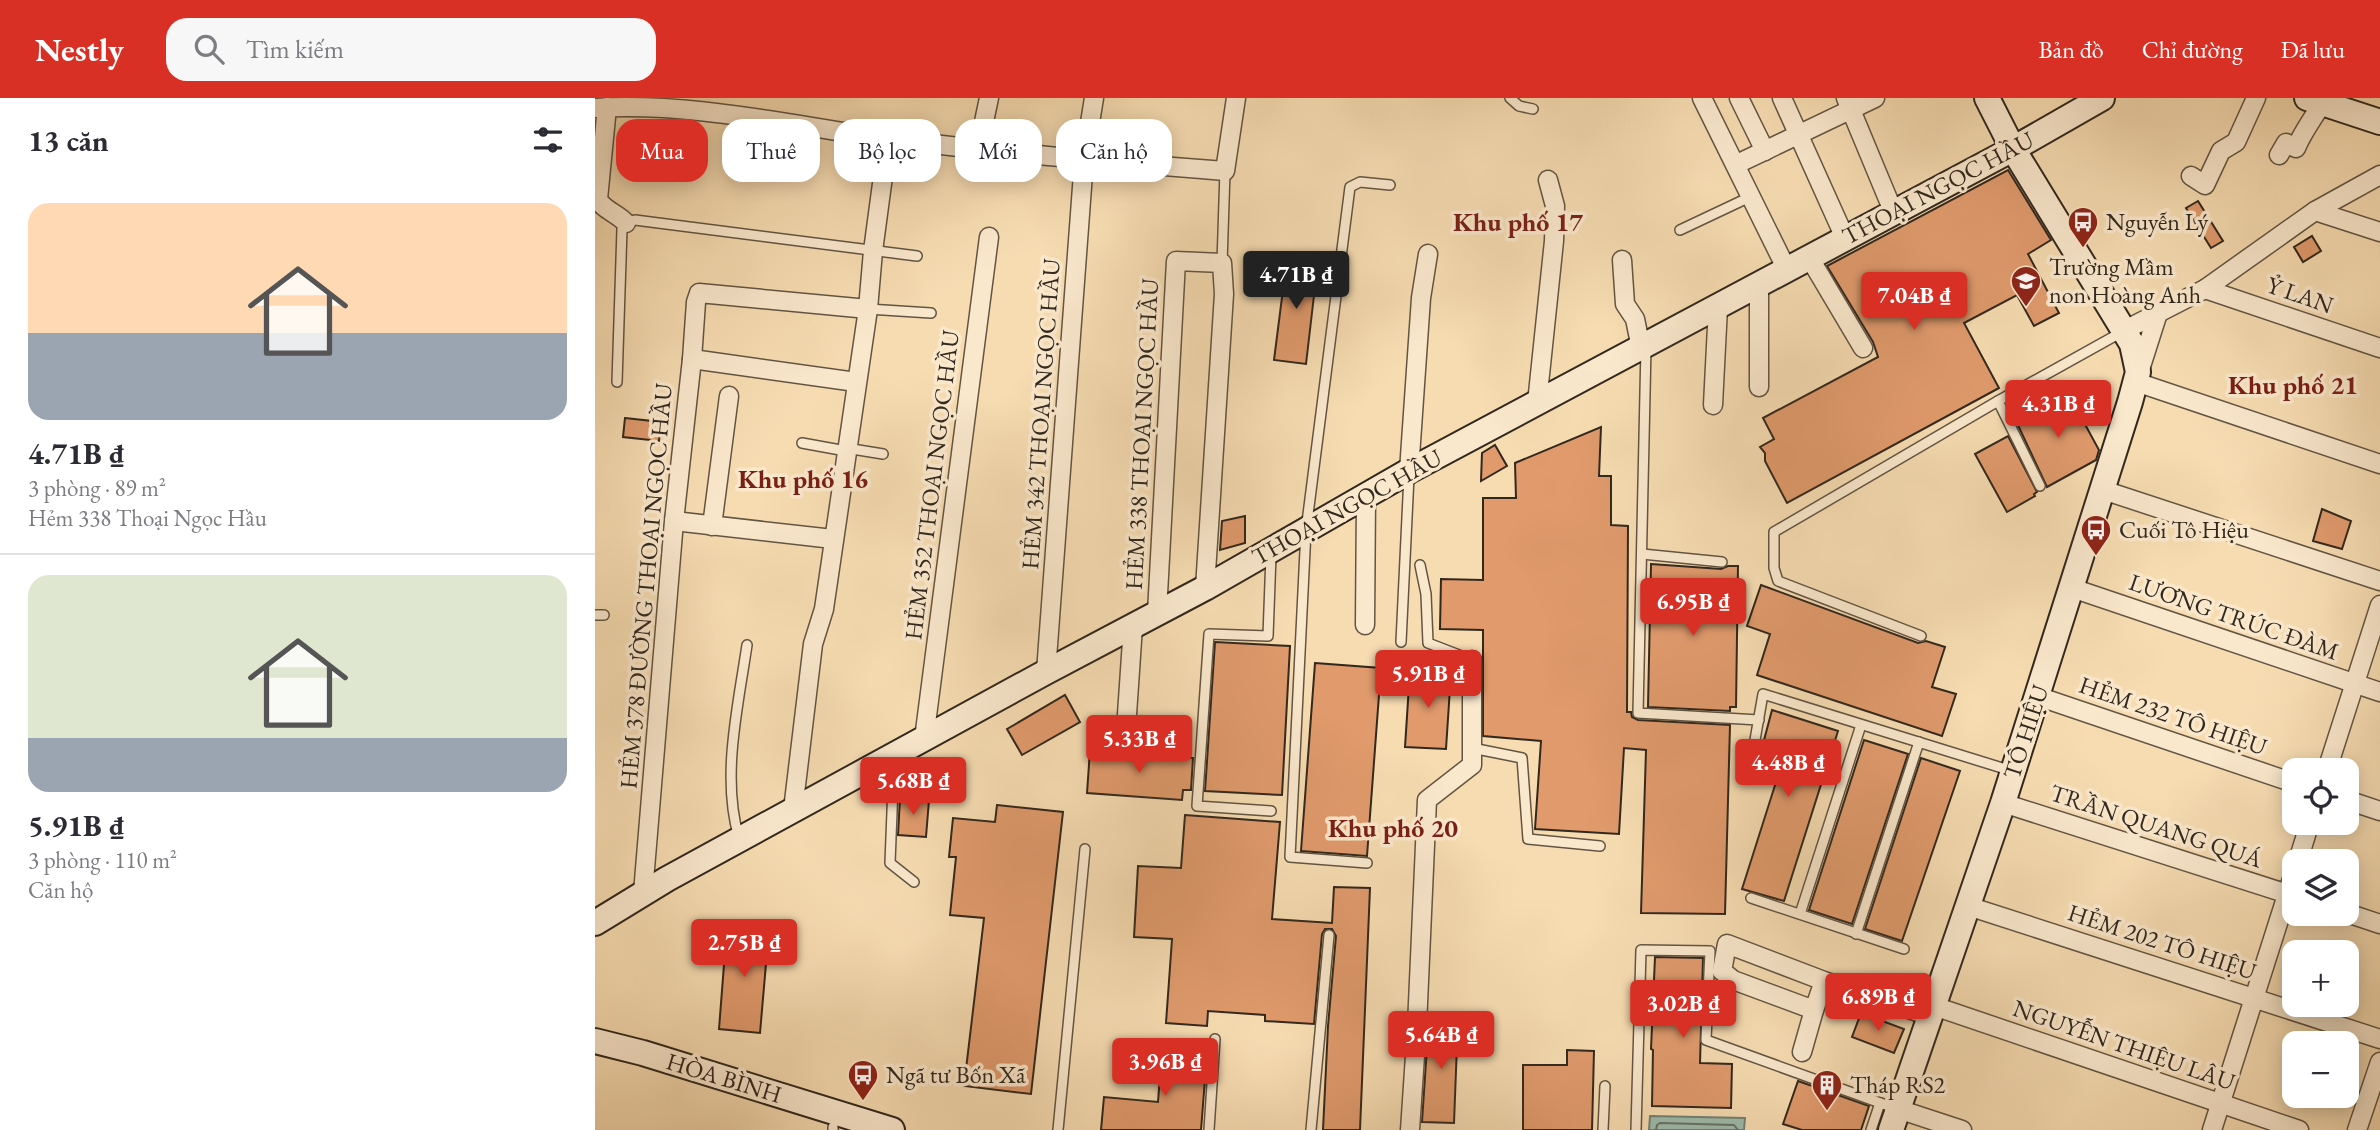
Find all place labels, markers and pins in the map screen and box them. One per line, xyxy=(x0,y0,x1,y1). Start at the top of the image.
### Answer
bus stop icon: Nguyễn Lý xyxy=(2066,205,2100,249)
place label: Nguyễn Lý xyxy=(2106,206,2209,237)
place label: Trường Mầm non Hoàng Anh xyxy=(2049,251,2201,310)
pin: 4.71B ₫ xyxy=(1231,252,1361,311)
school or university icon: Trường Mầm non Hoàng Anh xyxy=(2009,264,2043,308)
pin: 7.04B ₫ xyxy=(1849,272,1979,332)
pin: 4.31B ₫ xyxy=(1993,380,2123,440)
bus stop icon: Cuối Tô Hiệu xyxy=(2079,513,2113,557)
place label: Cuối Tô Hiệu xyxy=(2119,514,2249,545)
pin: 6.95B ₫ xyxy=(1628,578,1758,638)
pin: 5.91B ₫ xyxy=(1363,650,1493,710)
pin: 5.33B ₫ xyxy=(1074,716,1204,775)
pin: 4.48B ₫ xyxy=(1723,740,1853,799)
pin: 5.68B ₫ xyxy=(848,758,978,817)
pin: 2.75B ₫ xyxy=(679,920,809,979)
pin: 6.89B ₫ xyxy=(1813,974,1943,1033)
pin: 3.02B ₫ xyxy=(1618,981,1748,1040)
pin: 5.64B ₫ xyxy=(1376,1012,1506,1071)
pin: 3.96B ₫ xyxy=(1100,1038,1230,1098)
bus stop icon: Ngã tư Bốn Xã xyxy=(846,1058,880,1102)
place label: Ngã tư Bốn Xã xyxy=(886,1059,1026,1090)
building icon: Tháp RS2 xyxy=(1810,1068,1844,1112)
place label: Tháp RS2 xyxy=(1850,1069,1946,1100)

